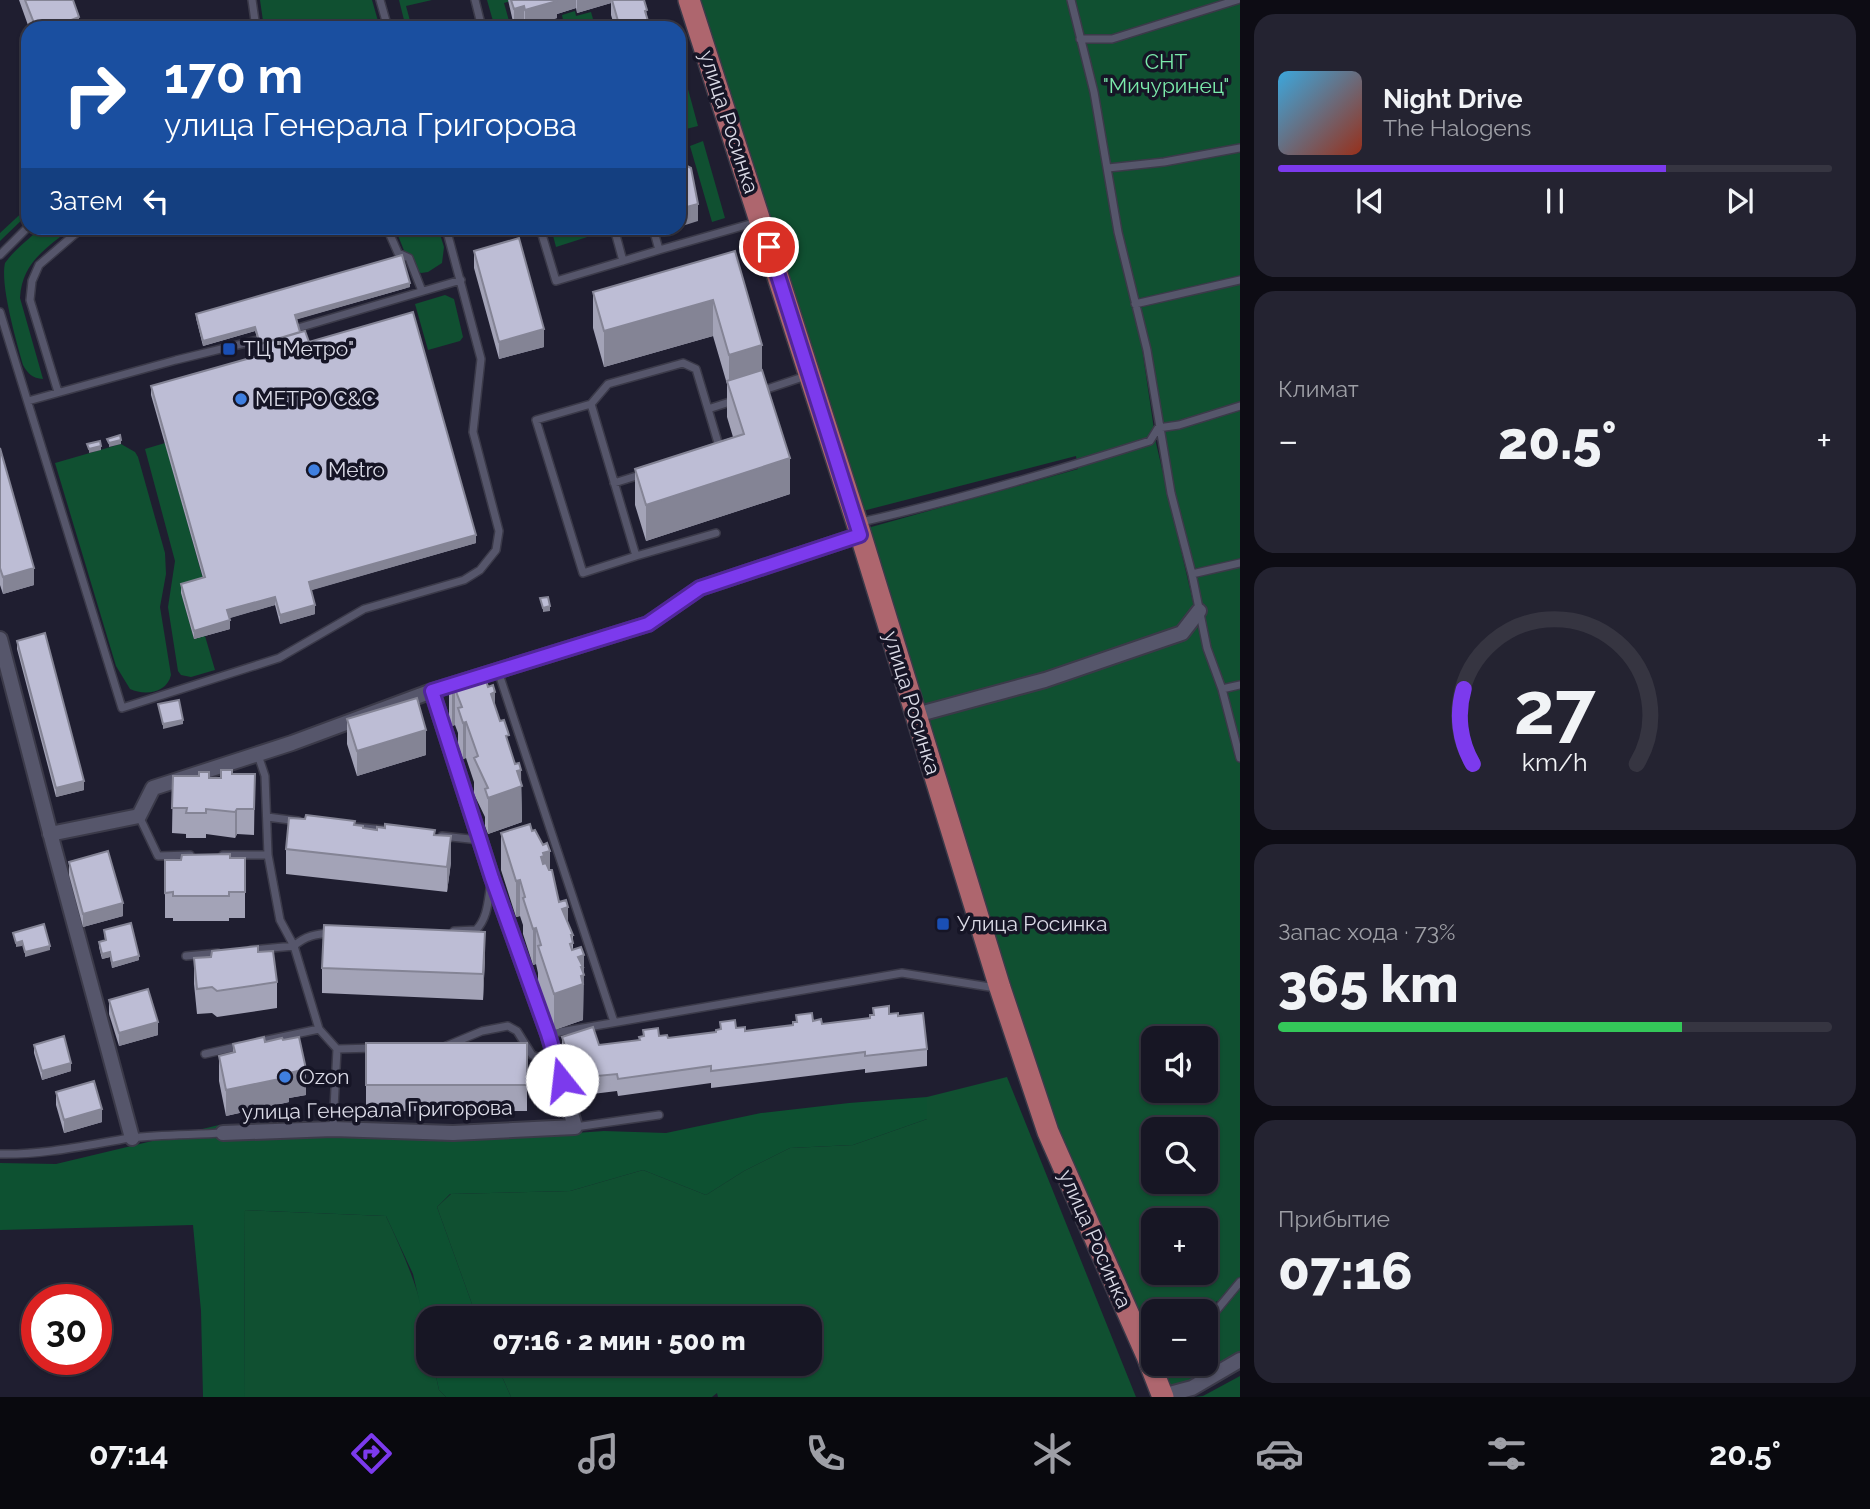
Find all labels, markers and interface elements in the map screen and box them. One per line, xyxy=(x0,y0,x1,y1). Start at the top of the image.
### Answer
text: 170 m xyxy=(164,47,303,104)
street label: улица Росинка xyxy=(695,47,764,197)
icon: right xyxy=(49,49,140,140)
park label: СНТ "Мичуринец" xyxy=(1103,49,1229,98)
text: Night Drive xyxy=(1383,84,1522,114)
text: улица Генерала Григорова xyxy=(164,106,577,143)
text: The Halogens xyxy=(1383,114,1531,141)
icon: left xyxy=(137,182,175,220)
icon: previous xyxy=(1351,182,1389,220)
icon: pause xyxy=(1536,182,1574,220)
icon: next xyxy=(1721,182,1759,220)
text: Затем xyxy=(49,186,123,216)
pin xyxy=(739,217,799,277)
icon: arrive xyxy=(750,228,788,266)
place label: ТЦ "Метро" xyxy=(243,336,354,361)
marker: ТЦ "Метро" xyxy=(221,341,237,357)
text: Климат xyxy=(1278,375,1359,402)
place label: МЕТРО С&С xyxy=(255,386,376,411)
marker: МЕТРО С&С xyxy=(233,391,249,407)
text: 20.5° xyxy=(1498,410,1617,471)
text: − xyxy=(1278,418,1298,463)
text: + xyxy=(1816,418,1832,463)
place label: Metro xyxy=(328,457,385,482)
marker: Metro xyxy=(306,462,322,478)
street label: улица Росинка xyxy=(879,628,946,778)
text: 27 xyxy=(1514,667,1596,752)
text: km/h xyxy=(1522,747,1588,777)
place label: Улица Росинка xyxy=(957,911,1107,936)
marker: Улица Росинка xyxy=(935,916,951,932)
text: Запас хода · 73% xyxy=(1278,918,1455,945)
text: 365 km xyxy=(1278,953,1459,1014)
map controls xyxy=(1141,1026,1218,1376)
button: sound xyxy=(1141,1026,1218,1103)
position arrow xyxy=(525,1043,599,1117)
place label: Ozon xyxy=(299,1064,350,1089)
marker: Ozon xyxy=(277,1069,293,1085)
street label: улица Генерала Григорова xyxy=(241,1095,513,1124)
button: search xyxy=(1141,1117,1218,1194)
street label: улица Росинка xyxy=(1054,1166,1137,1312)
text: Прибытие xyxy=(1278,1205,1390,1232)
button: + xyxy=(1141,1208,1218,1285)
text: 07:16 xyxy=(1278,1240,1413,1301)
speed limit sign: 30 xyxy=(21,1284,112,1375)
button: − xyxy=(1141,1299,1218,1376)
text: 07:16 · 2 мин · 500 m xyxy=(492,1326,746,1356)
icon: directions xyxy=(347,1429,396,1478)
icon: music xyxy=(574,1429,623,1478)
icon: phone xyxy=(801,1429,850,1478)
icon: climate xyxy=(1028,1429,1077,1478)
icon: car xyxy=(1255,1429,1304,1478)
icon: filters xyxy=(1482,1429,1531,1478)
text: 07:14 xyxy=(89,1435,169,1472)
text: 20.5° xyxy=(1709,1435,1781,1472)

